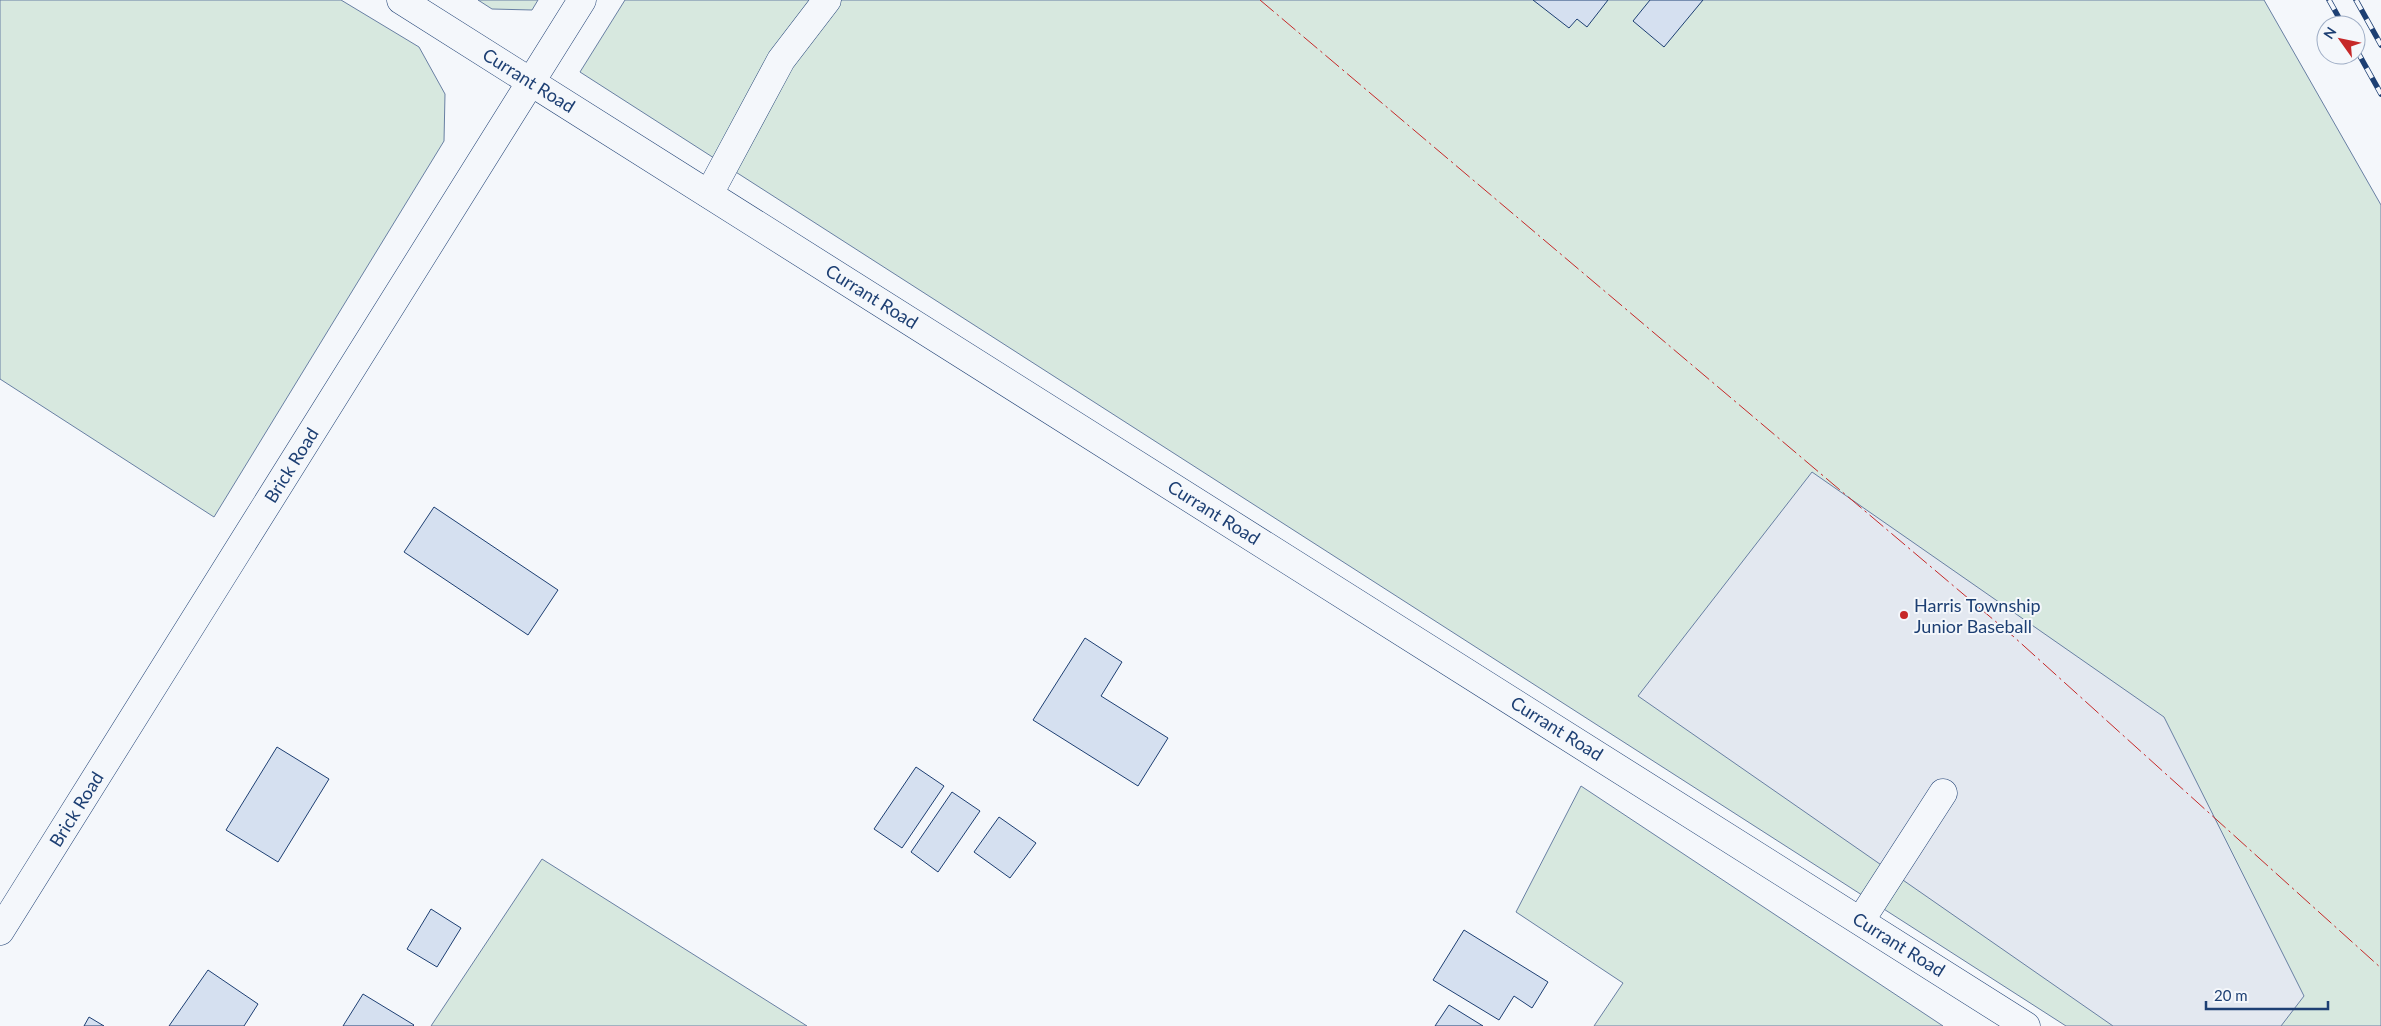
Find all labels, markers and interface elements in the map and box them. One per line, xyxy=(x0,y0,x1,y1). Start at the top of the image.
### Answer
north arrow xyxy=(2316,15,2366,65)
text: N xyxy=(2320,23,2340,42)
street label: Currant Road xyxy=(479,43,579,117)
street label: Currant Road xyxy=(822,259,922,333)
street label: Brick Road xyxy=(259,423,323,507)
street label: Currant Road xyxy=(1164,475,1264,549)
place label: Harris Township Junior Baseball xyxy=(1914,594,2041,637)
marker: Harris Township Junior Baseball xyxy=(1898,609,1910,621)
street label: Currant Road xyxy=(1507,691,1607,765)
street label: Brick Road xyxy=(44,767,108,851)
street label: Currant Road xyxy=(1849,907,1949,981)
scale bar xyxy=(2206,978,2328,1010)
text: 20 m xyxy=(2214,986,2248,1004)

